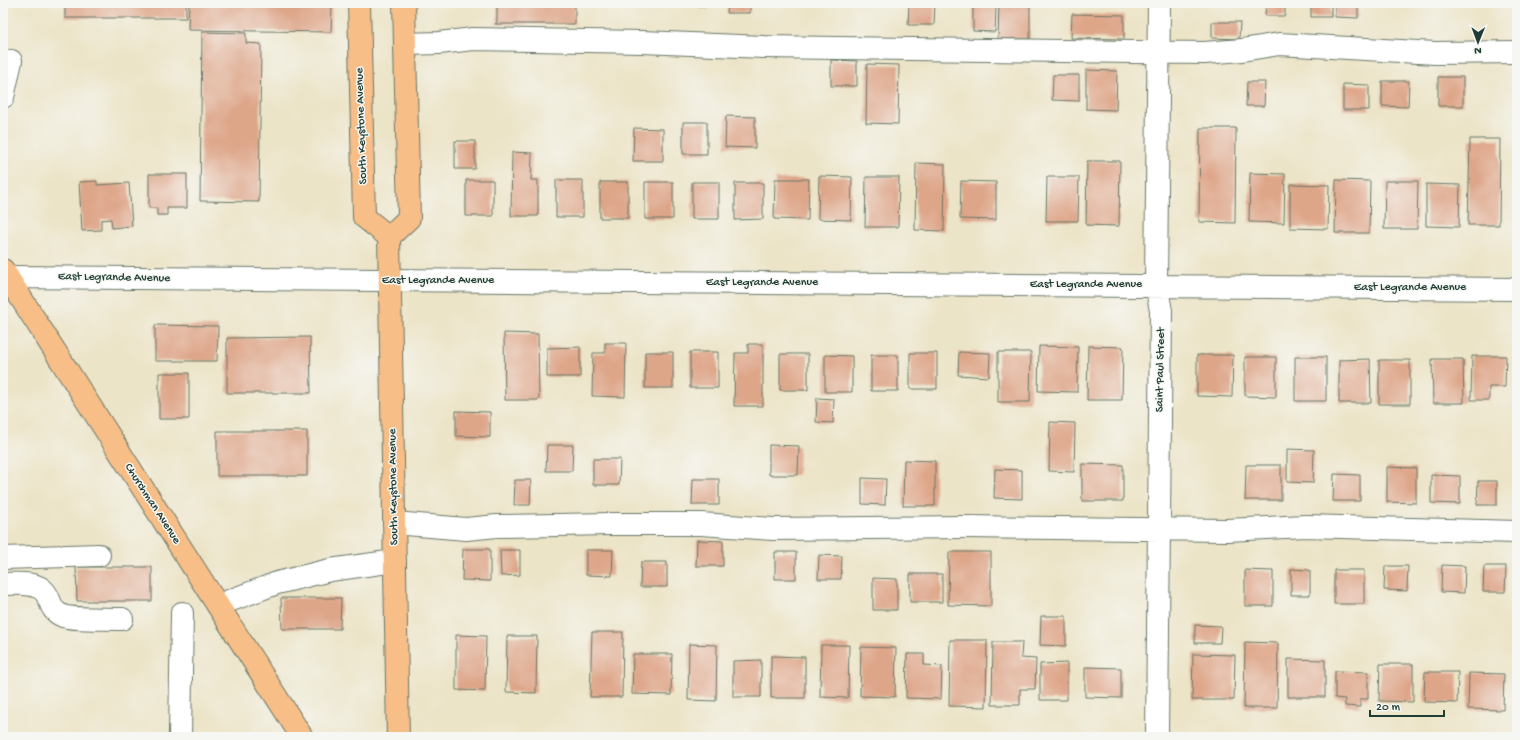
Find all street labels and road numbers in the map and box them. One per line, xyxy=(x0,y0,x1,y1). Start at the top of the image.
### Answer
street label: South Keystone Avenue xyxy=(353,67,371,185)
street label: East Legrande Avenue xyxy=(58,270,171,286)
street label: East Legrande Avenue xyxy=(382,274,495,288)
street label: East Legrande Avenue xyxy=(706,276,819,290)
street label: East Legrande Avenue xyxy=(1030,278,1143,292)
street label: East Legrande Avenue xyxy=(1354,281,1467,295)
street label: Saint Paul Street xyxy=(1153,326,1169,412)
street label: South Keystone Avenue xyxy=(386,428,402,545)
street label: Churchman Avenue xyxy=(121,461,184,548)

